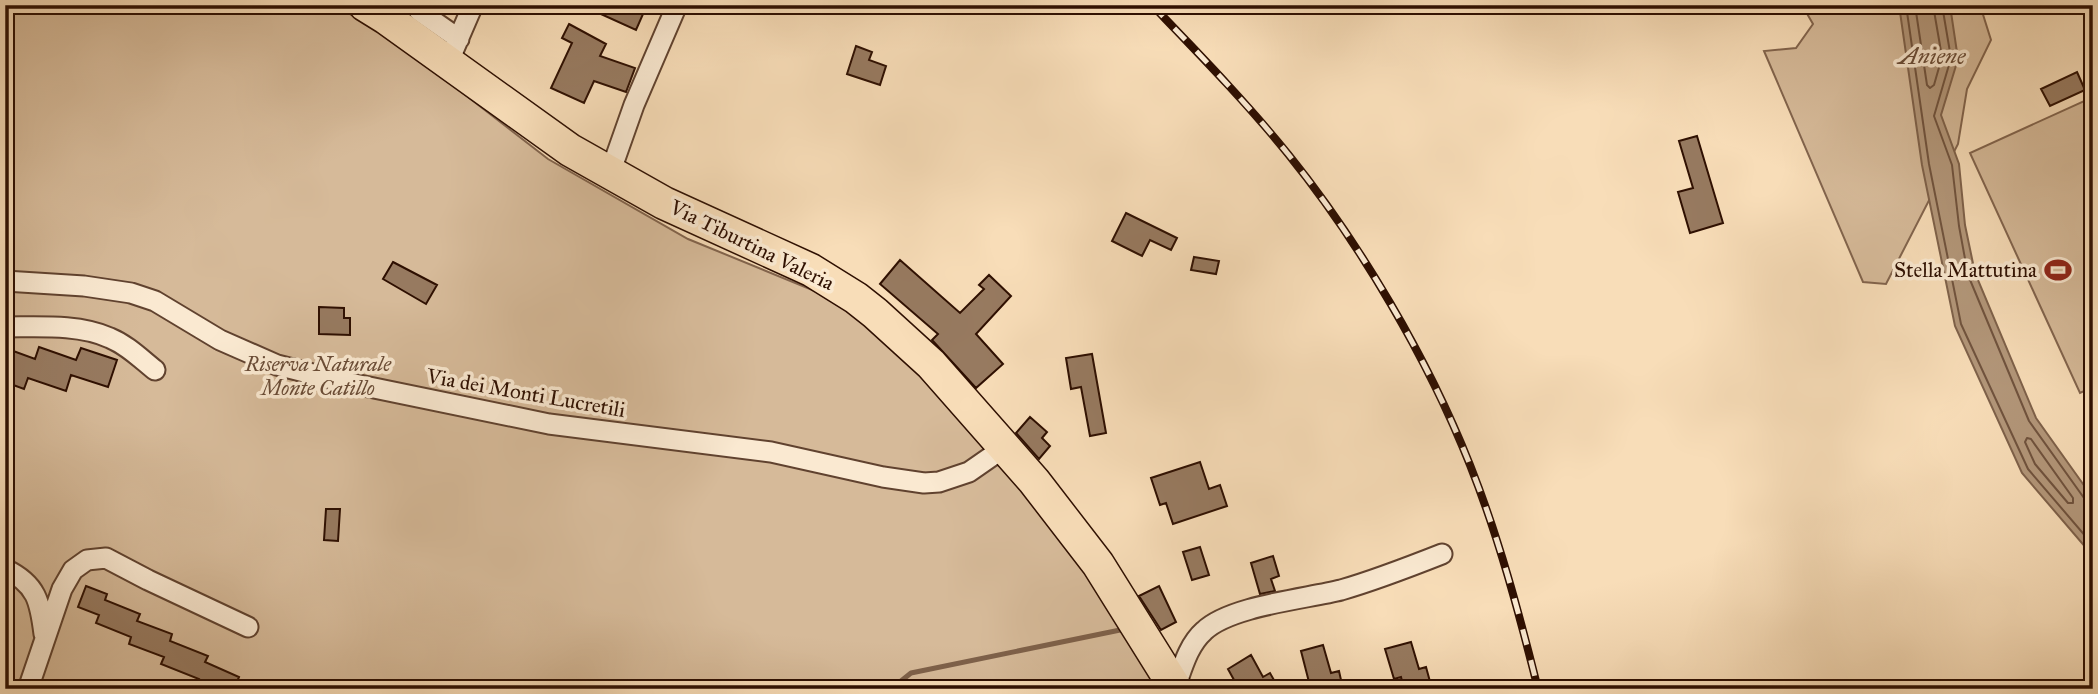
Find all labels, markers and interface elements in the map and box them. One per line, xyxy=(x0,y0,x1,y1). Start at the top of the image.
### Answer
water label: Aniene xyxy=(1896,42,1966,70)
street label: Via Tiburtina Valeria xyxy=(665,193,839,296)
sports icon: Stella Mattutina xyxy=(2043,255,2073,285)
place label: Stella Mattutina xyxy=(1894,257,2037,283)
park label: Riserva Naturale Monte Catillo xyxy=(244,351,392,401)
street label: Via dei Monti Lucretili xyxy=(424,363,628,423)

